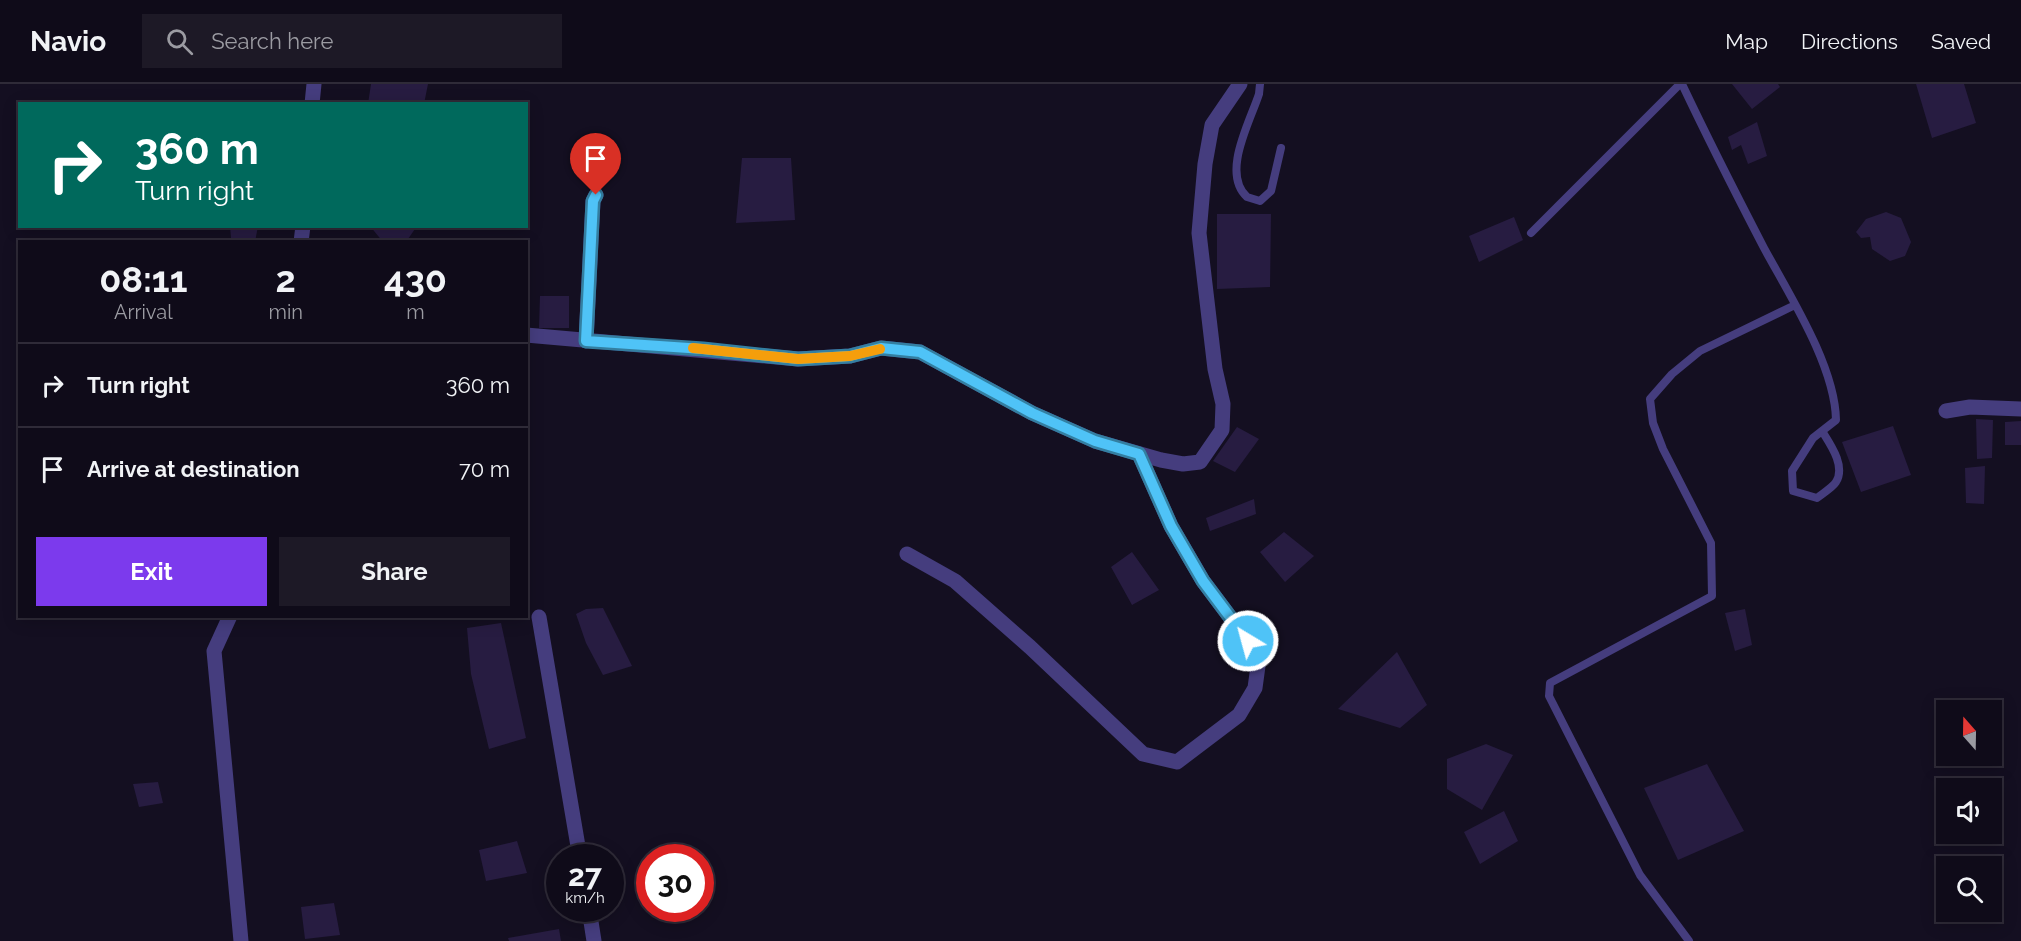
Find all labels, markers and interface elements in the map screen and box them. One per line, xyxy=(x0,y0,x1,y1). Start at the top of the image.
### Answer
search box xyxy=(142,14,562,68)
text: Navio xyxy=(30,25,106,58)
icon: search xyxy=(163,25,196,58)
text: Search here xyxy=(211,28,333,54)
text: Map xyxy=(1725,29,1768,54)
text: Directions xyxy=(1801,29,1898,54)
text: Saved xyxy=(1931,29,1991,54)
text: 360 m xyxy=(135,125,259,174)
icon: right xyxy=(36,126,114,204)
pin xyxy=(570,133,621,195)
icon: arrive xyxy=(579,142,612,175)
text: Turn right xyxy=(135,175,254,206)
text: 08:11 xyxy=(99,258,187,300)
text: 2 xyxy=(276,258,296,300)
text: 430 xyxy=(384,258,447,300)
text: Arrival xyxy=(114,300,173,324)
text: min xyxy=(269,300,303,324)
text: m xyxy=(406,300,425,324)
icon: right xyxy=(36,369,69,402)
text: Turn right xyxy=(87,372,190,398)
text: 360 m xyxy=(446,372,510,398)
icon: arrive xyxy=(36,453,69,486)
text: Arrive at destination xyxy=(87,456,300,482)
text: 70 m xyxy=(459,456,510,482)
button: Exit xyxy=(36,537,267,606)
button: Share xyxy=(279,537,510,606)
position arrow xyxy=(1216,609,1280,673)
north arrow xyxy=(1936,700,2002,766)
map controls xyxy=(1936,700,2002,922)
button: sound xyxy=(1936,778,2002,844)
speed limit sign: 30 xyxy=(636,844,714,922)
button: search xyxy=(1936,856,2002,922)
text: 27 xyxy=(568,858,602,893)
text: km/h xyxy=(565,889,605,907)

